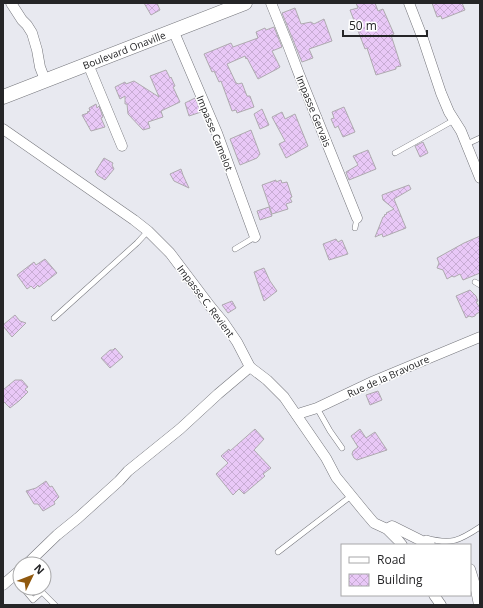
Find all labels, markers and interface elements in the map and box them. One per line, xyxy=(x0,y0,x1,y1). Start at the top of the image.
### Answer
scale bar xyxy=(343,12,427,38)
text: 50 m xyxy=(349,17,377,34)
street label: Boulevard Onaville xyxy=(81,28,168,72)
street label: Impasse Gervais xyxy=(293,73,335,149)
street label: Impasse Camelot xyxy=(193,93,237,173)
street label: Impasse C. Revient xyxy=(174,262,238,341)
street label: Rue de la Bravoure xyxy=(345,351,432,400)
legend xyxy=(341,544,471,596)
text: Road xyxy=(377,551,406,568)
north arrow xyxy=(12,556,52,596)
text: N xyxy=(31,560,48,577)
text: Building xyxy=(377,571,423,588)

